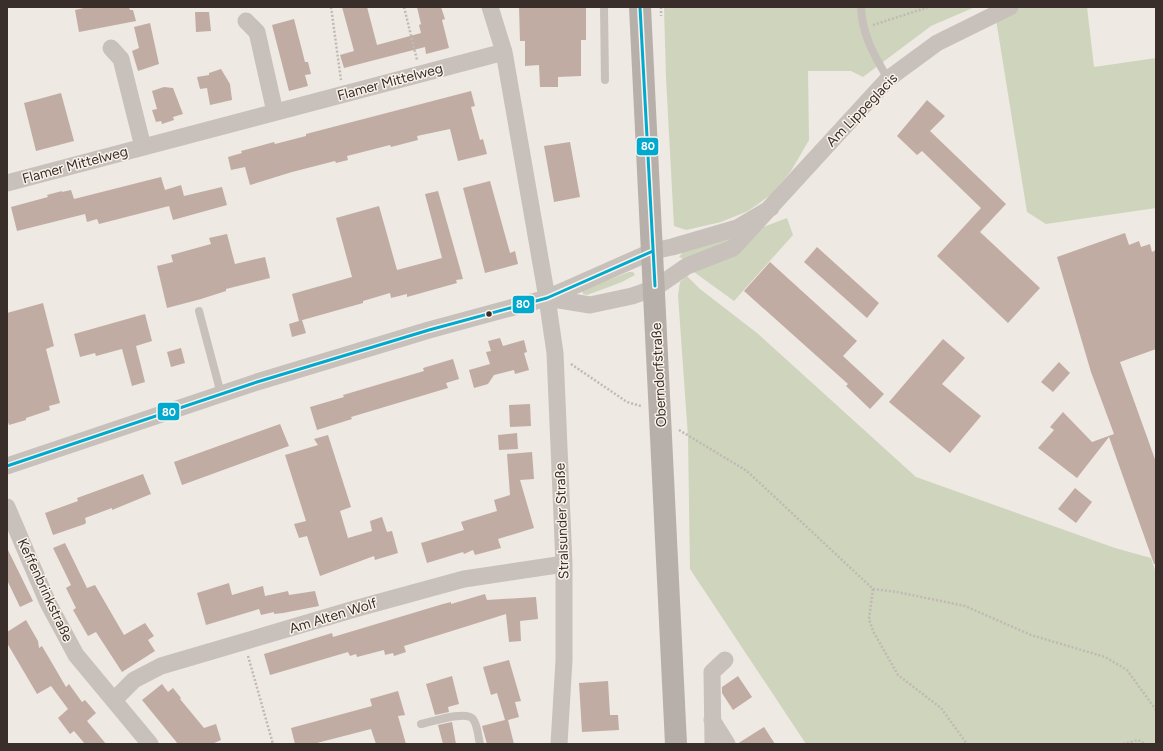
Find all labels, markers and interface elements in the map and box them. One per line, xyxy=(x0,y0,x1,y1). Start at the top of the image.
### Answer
street label: Flamer Mittelweg xyxy=(335,60,445,104)
street label: Am Lippeglacis xyxy=(823,70,901,150)
line badge: 80 xyxy=(636,137,659,156)
text: 80 xyxy=(641,140,655,153)
street label: Flamer Mittelweg xyxy=(20,143,130,187)
line badge: 80 xyxy=(512,295,535,314)
text: 80 xyxy=(516,298,530,311)
unlabelled marker xyxy=(484,309,494,319)
street label: Oberndorfstraße xyxy=(648,322,670,428)
line badge: 80 xyxy=(157,402,180,421)
text: 80 xyxy=(162,406,176,419)
street label: Stralsunder Straße xyxy=(551,462,573,579)
street label: Keffenbrinkstraße xyxy=(14,536,76,645)
street label: Am Alten Wolf xyxy=(287,594,380,637)

